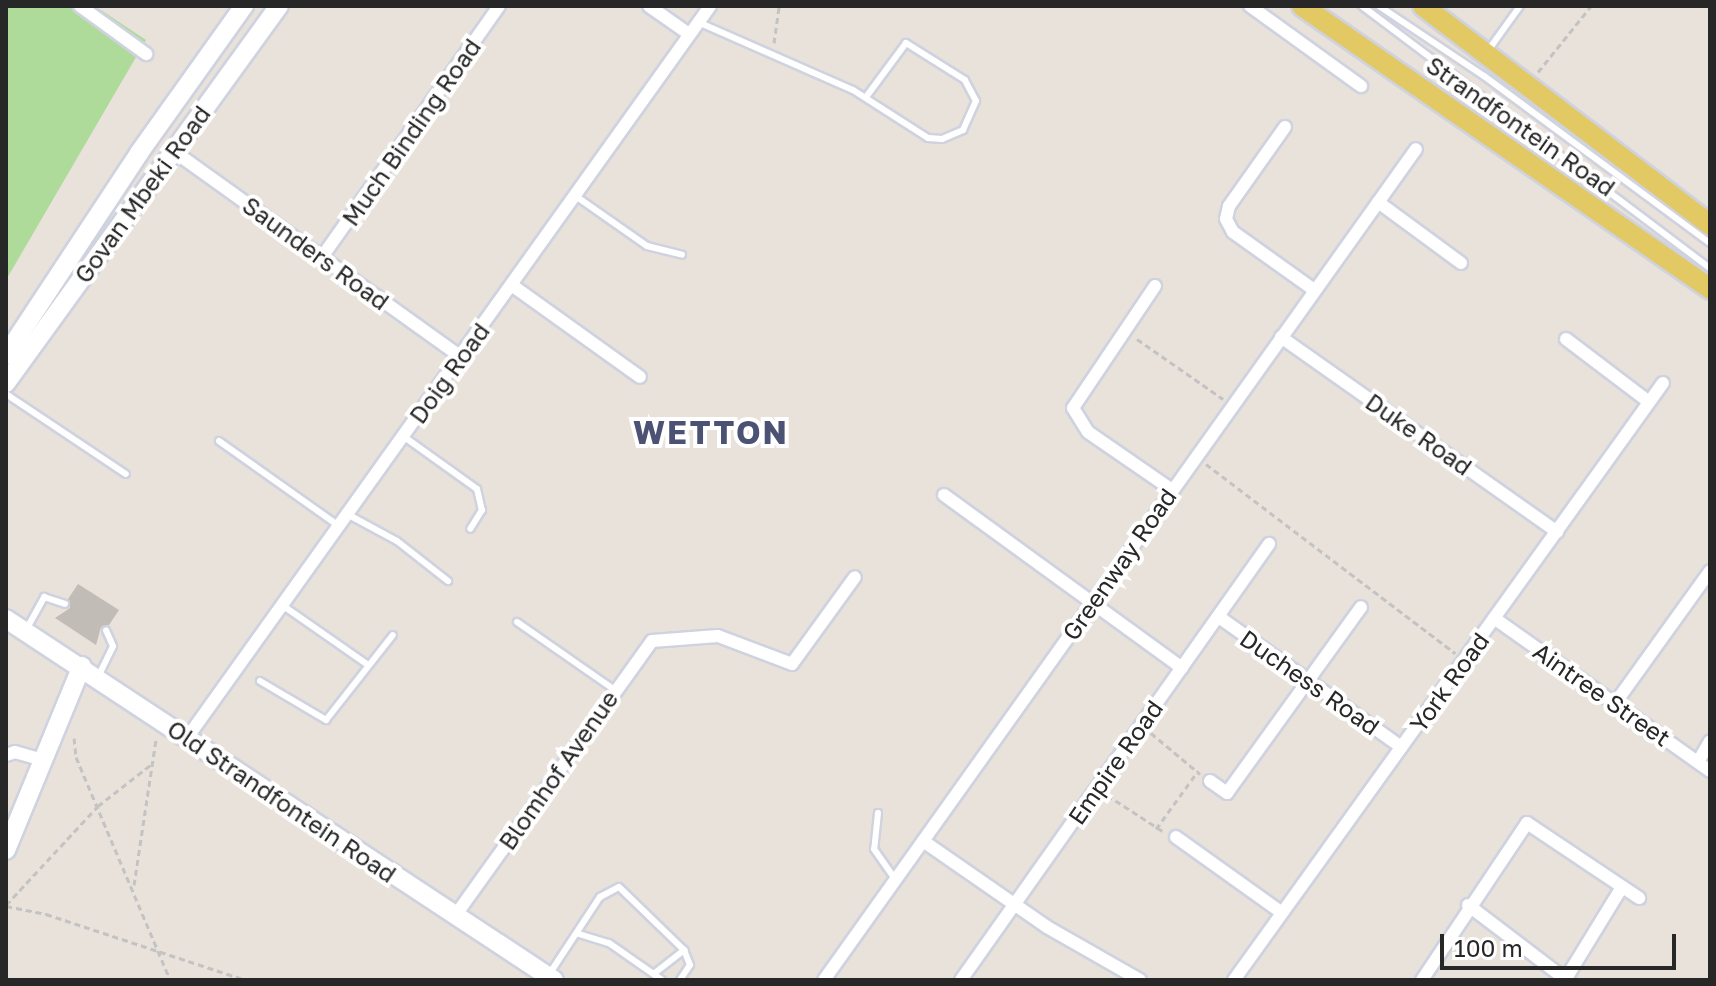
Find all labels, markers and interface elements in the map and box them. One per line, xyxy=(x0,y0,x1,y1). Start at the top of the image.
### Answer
street label: Much Binding Road xyxy=(336,33,486,231)
street label: Strandfontein Road xyxy=(1421,50,1621,202)
street label: Govan Mbeki Road xyxy=(68,100,216,288)
street label: Saunders Road xyxy=(237,190,395,316)
street label: Doig Road xyxy=(403,317,495,429)
street label: Duke Road xyxy=(1360,387,1478,481)
district label: WETTON xyxy=(633,413,789,451)
street label: Greenway Road xyxy=(1056,483,1182,645)
street label: Duchess Road xyxy=(1235,623,1385,741)
street label: York Road xyxy=(1403,627,1495,737)
street label: Aintree Street xyxy=(1528,636,1676,752)
street label: Blomhof Avenue xyxy=(492,685,624,855)
street label: Empire Road xyxy=(1062,694,1168,830)
street label: Old Strandfontein Road xyxy=(162,714,402,888)
scale bar xyxy=(1444,918,1680,968)
text: 100 m xyxy=(1454,933,1523,962)

